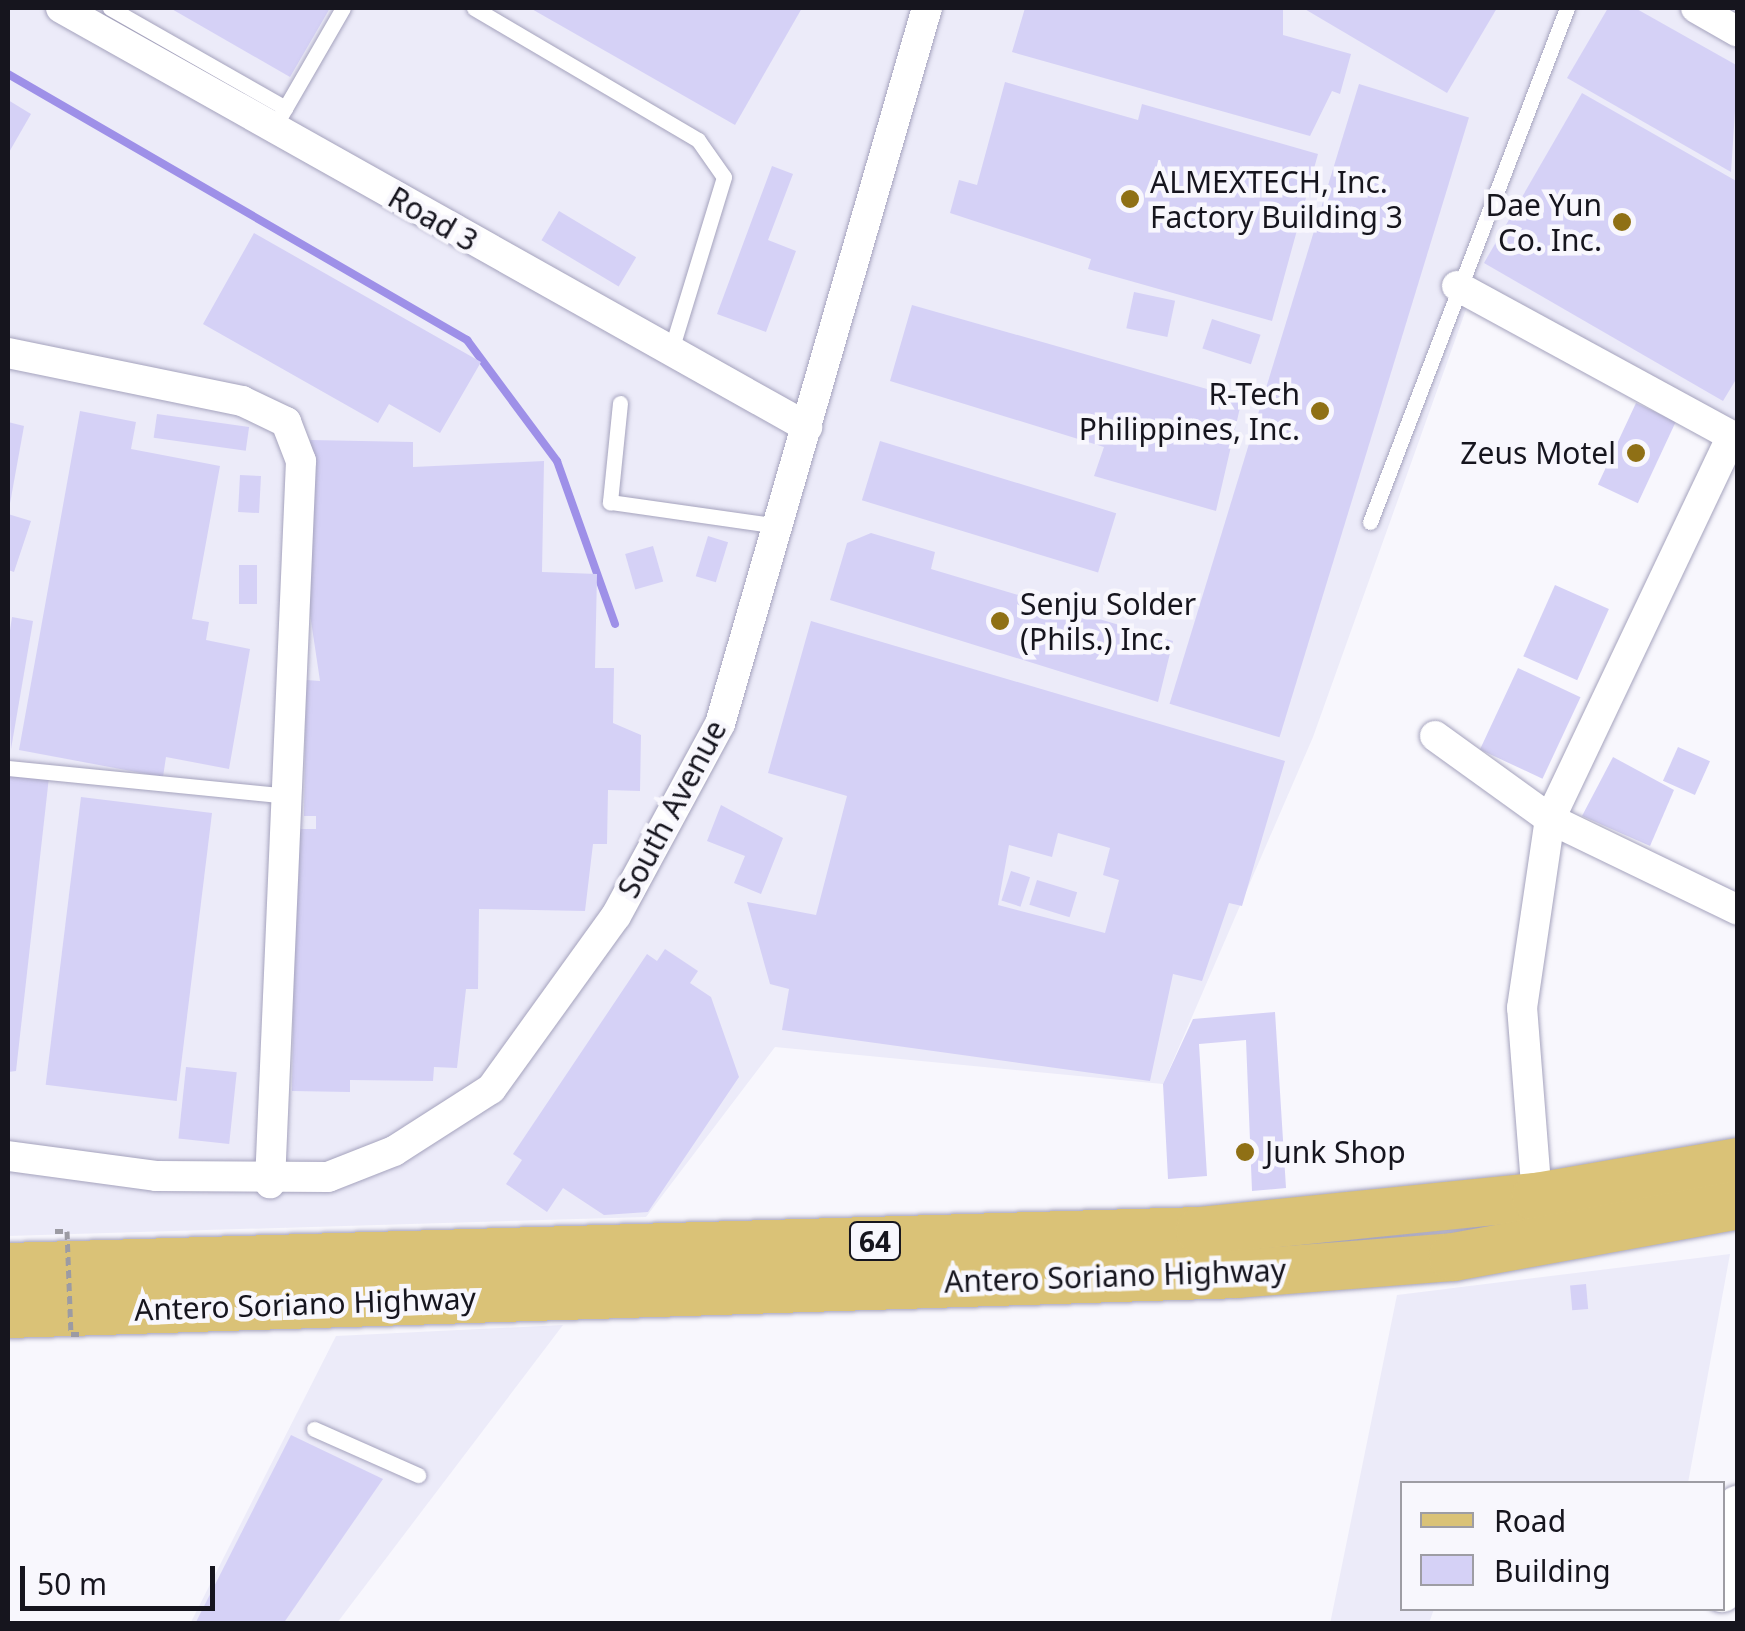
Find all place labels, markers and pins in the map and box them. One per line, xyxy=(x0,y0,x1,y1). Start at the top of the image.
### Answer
place label: ALMEXTECH, Inc. Factory Building 3 xyxy=(1150,164,1403,234)
place label: Dae Yun Co. Inc. xyxy=(1485,187,1602,258)
marker: ALMEXTECH, Inc. Factory Building 3 xyxy=(1119,188,1141,210)
marker: Dae Yun Co. Inc. xyxy=(1611,211,1633,233)
place label: R-Tech Philippines, Inc. xyxy=(1079,376,1300,446)
marker: R-Tech Philippines, Inc. xyxy=(1309,400,1331,422)
place label: Zeus Motel xyxy=(1460,435,1616,471)
marker: Zeus Motel xyxy=(1625,442,1647,464)
place label: Senju Solder (Phils.) Inc. xyxy=(1020,586,1196,656)
marker: Senju Solder (Phils.) Inc. xyxy=(989,610,1011,632)
place label: Junk Shop xyxy=(1265,1134,1406,1170)
marker: Junk Shop xyxy=(1234,1141,1256,1163)

